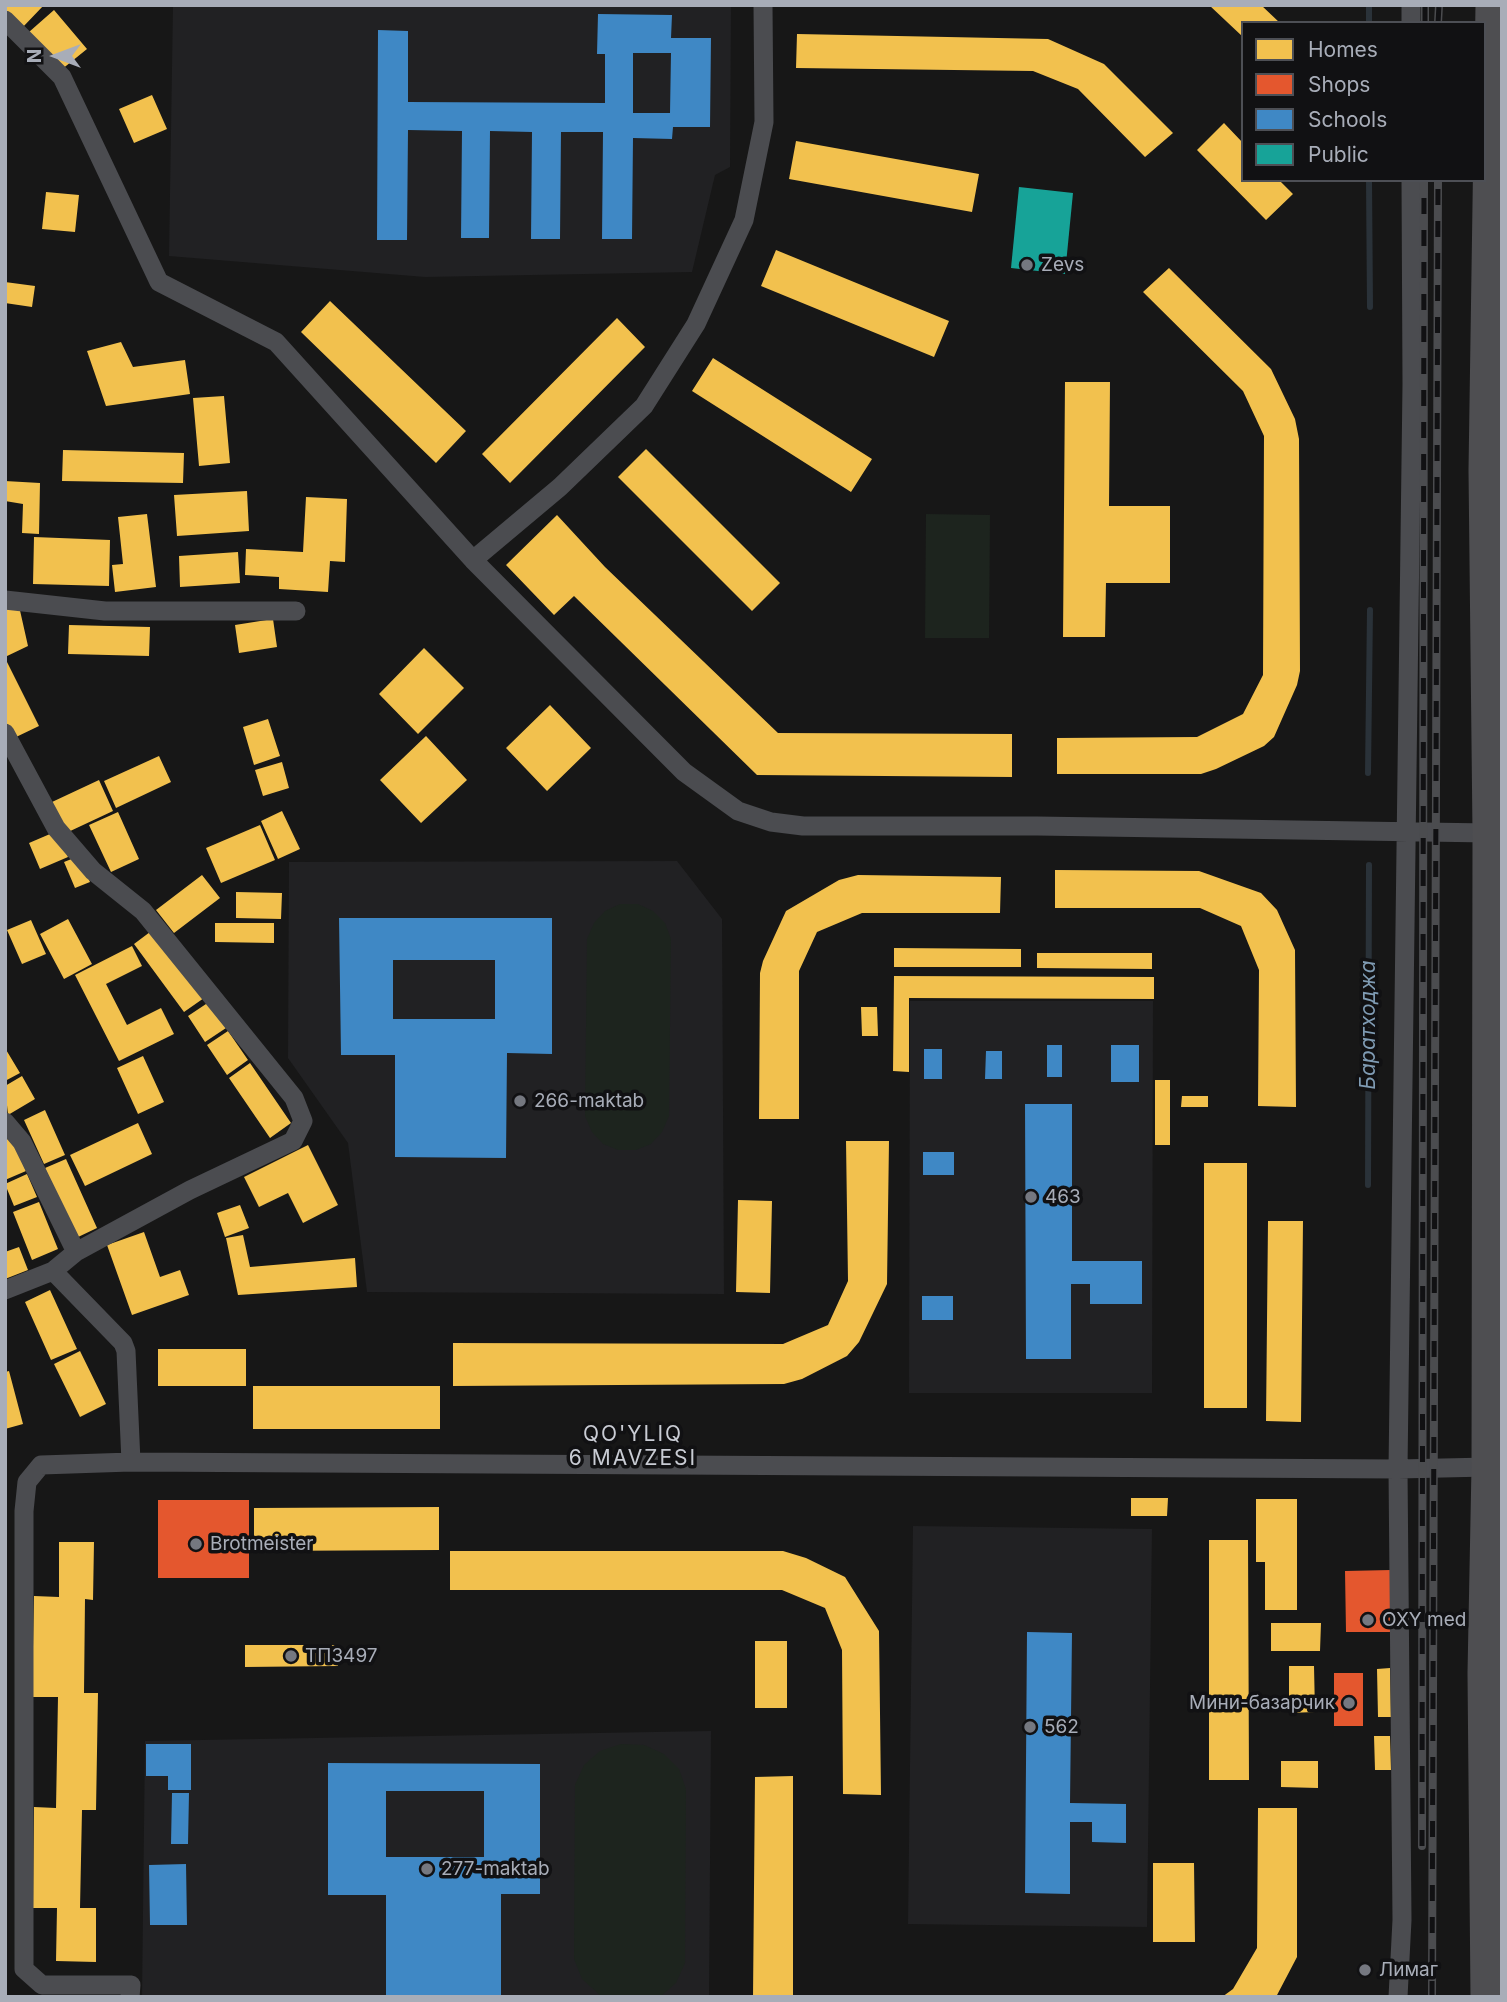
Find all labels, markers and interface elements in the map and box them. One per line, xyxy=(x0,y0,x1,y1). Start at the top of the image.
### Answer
north arrow xyxy=(21,21,91,91)
legend xyxy=(1241,21,1486,182)
text: Homes xyxy=(1308,37,1378,62)
text: N xyxy=(23,49,46,63)
text: Shops xyxy=(1308,72,1370,97)
text: Schools xyxy=(1308,107,1387,132)
text: Public xyxy=(1308,142,1369,167)
place label: Zevs xyxy=(1041,254,1084,276)
marker: Zevs xyxy=(1019,257,1035,273)
water label: Баратходжа xyxy=(1356,960,1382,1090)
place label: 266-maktab xyxy=(534,1090,644,1112)
marker: 266-maktab xyxy=(512,1093,528,1109)
place label: 463 xyxy=(1045,1186,1081,1208)
marker: 463 xyxy=(1023,1189,1039,1205)
district label: QO'YLIQ 6 MAVZESI xyxy=(570,1422,696,1472)
place label: Brotmeister xyxy=(210,1533,313,1555)
marker: Brotmeister xyxy=(188,1536,204,1552)
place label: OXY med xyxy=(1382,1609,1466,1631)
marker: OXY med xyxy=(1360,1612,1376,1628)
place label: ТП3497 xyxy=(305,1645,378,1667)
marker: ТП3497 xyxy=(283,1648,299,1664)
place label: Мини-базарчик xyxy=(1189,1692,1335,1714)
marker: Мини-базарчик xyxy=(1341,1695,1357,1711)
place label: 562 xyxy=(1044,1716,1079,1738)
marker: 562 xyxy=(1022,1719,1038,1735)
place label: 277-maktab xyxy=(441,1858,550,1880)
marker: 277-maktab xyxy=(419,1861,435,1877)
place label: Лимаг xyxy=(1379,1959,1438,1981)
marker: Лимаг xyxy=(1357,1962,1373,1978)

